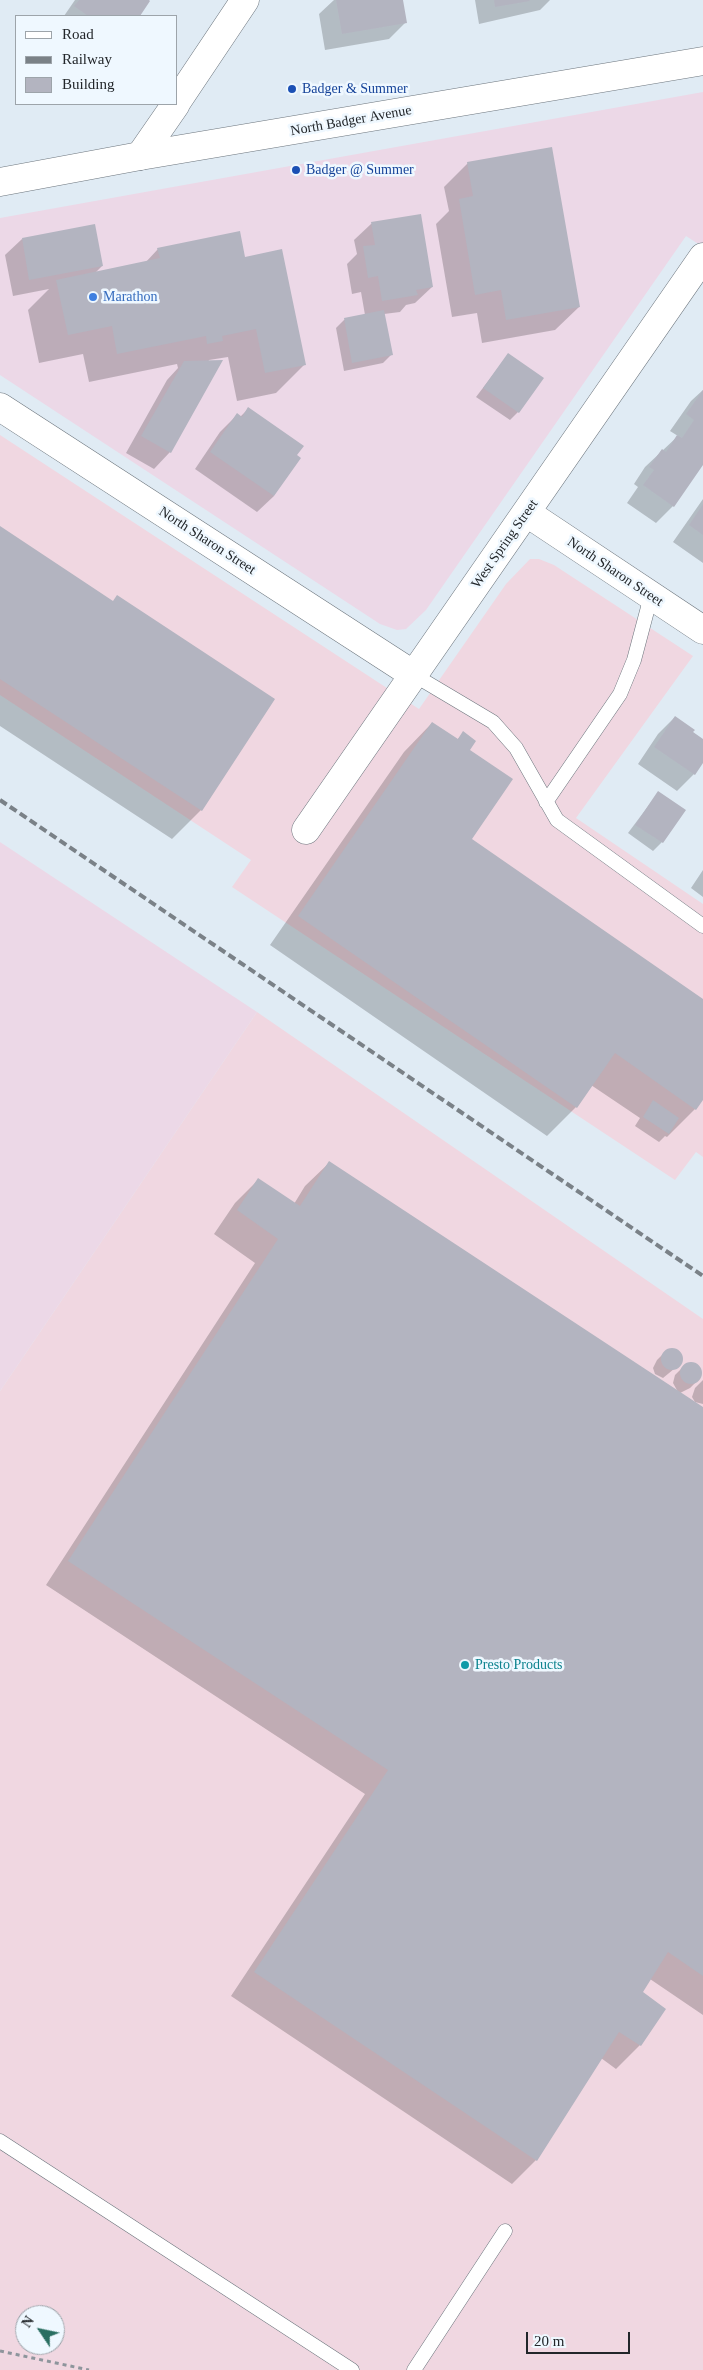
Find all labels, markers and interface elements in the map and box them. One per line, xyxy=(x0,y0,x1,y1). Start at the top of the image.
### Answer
legend xyxy=(15,15,178,105)
text: Road xyxy=(62,26,94,42)
text: Railway xyxy=(62,51,112,67)
text: Building xyxy=(62,76,115,92)
place label: Badger & Summer xyxy=(302,81,408,97)
marker: Badger & Summer xyxy=(286,83,298,95)
street label: North Badger Avenue xyxy=(289,102,413,140)
place label: Badger @ Summer xyxy=(306,162,414,178)
marker: Badger @ Summer xyxy=(290,164,302,176)
place label: Marathon xyxy=(103,289,157,305)
marker: Marathon xyxy=(87,291,99,303)
street label: West Spring Street xyxy=(468,496,542,592)
street label: North Sharon Street xyxy=(155,503,259,579)
street label: North Sharon Street xyxy=(564,534,666,610)
place label: Presto Products xyxy=(475,1657,562,1673)
marker: Presto Products xyxy=(459,1659,471,1671)
north arrow xyxy=(15,2305,65,2355)
text: N xyxy=(19,2314,37,2330)
scale bar xyxy=(528,2322,632,2354)
text: 20 m xyxy=(534,2333,564,2349)

